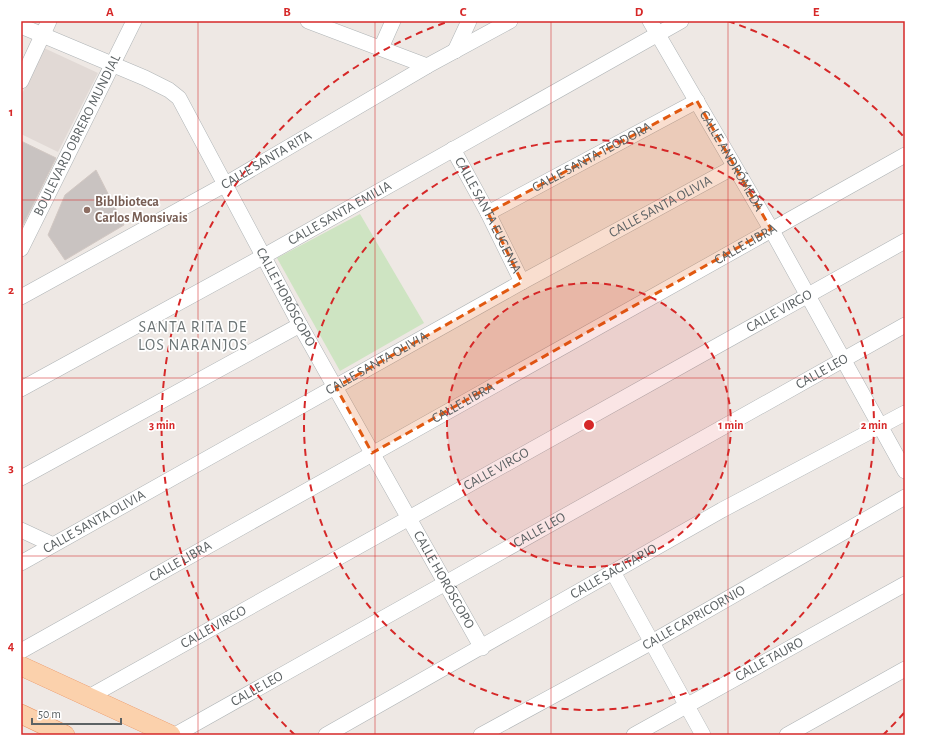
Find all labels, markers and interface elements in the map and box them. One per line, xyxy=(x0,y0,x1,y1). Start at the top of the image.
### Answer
text: A xyxy=(106,6,114,19)
text: B xyxy=(283,6,291,19)
text: C xyxy=(460,6,467,19)
text: D xyxy=(635,6,644,19)
text: E xyxy=(813,6,820,19)
street label: BOULEVARD OBRERO MUNDIAL xyxy=(31,52,123,218)
text: 1 xyxy=(9,106,13,119)
street label: CALLE ANDRÓMEDA xyxy=(697,108,766,214)
street label: CALLE SANTA TEODORA xyxy=(530,120,654,195)
street label: CALLE SANTA RITA xyxy=(219,128,314,192)
street label: CALLE SANTA EUGENIA xyxy=(452,155,524,276)
street label: CALLE SANTA OLIVIA xyxy=(607,173,714,240)
street label: CALLE SANTA EMILIA xyxy=(286,179,394,248)
place label: Biblbioteca Carlos Monsivais xyxy=(95,195,188,225)
marker: Biblbioteca Carlos Monsivais xyxy=(82,205,92,215)
street label: CALLE LIBRA xyxy=(712,221,779,267)
street label: CALLE HORÓSCOPO xyxy=(253,246,318,349)
text: 2 xyxy=(8,284,14,297)
street label: CALLE VIRGO xyxy=(744,287,815,335)
district label: SANTA RITA DE LOS NARANJOS xyxy=(138,319,248,353)
street label: CALLE SANTA OLIVIA xyxy=(323,329,430,398)
street label: CALLE LEO xyxy=(794,351,850,392)
street label: CALLE LIBRA xyxy=(430,380,497,426)
centre of rings xyxy=(582,418,596,432)
text: 3 min xyxy=(149,419,175,431)
text: 1 min xyxy=(718,419,744,431)
text: 2 min xyxy=(861,419,887,431)
street label: CALLE VIRGO xyxy=(461,445,532,493)
text: 3 xyxy=(8,462,14,475)
street label: CALLE SANTA OLIVIA xyxy=(41,488,148,556)
street label: CALLE LEO xyxy=(511,510,568,550)
street label: CALLE HORÓSCOPO xyxy=(411,529,477,631)
street label: CALLE LIBRA xyxy=(147,538,214,584)
street label: CALLE SAGITARIO xyxy=(568,541,659,602)
street label: CALLE CAPRICORNIO xyxy=(640,583,748,653)
street label: CALLE VIRGO xyxy=(178,603,249,651)
street label: CALLE TAURO xyxy=(733,635,806,684)
text: 4 xyxy=(8,640,15,653)
street label: CALLE LEO xyxy=(229,669,285,709)
scale bar xyxy=(32,700,121,726)
text: 50 m xyxy=(38,708,61,720)

